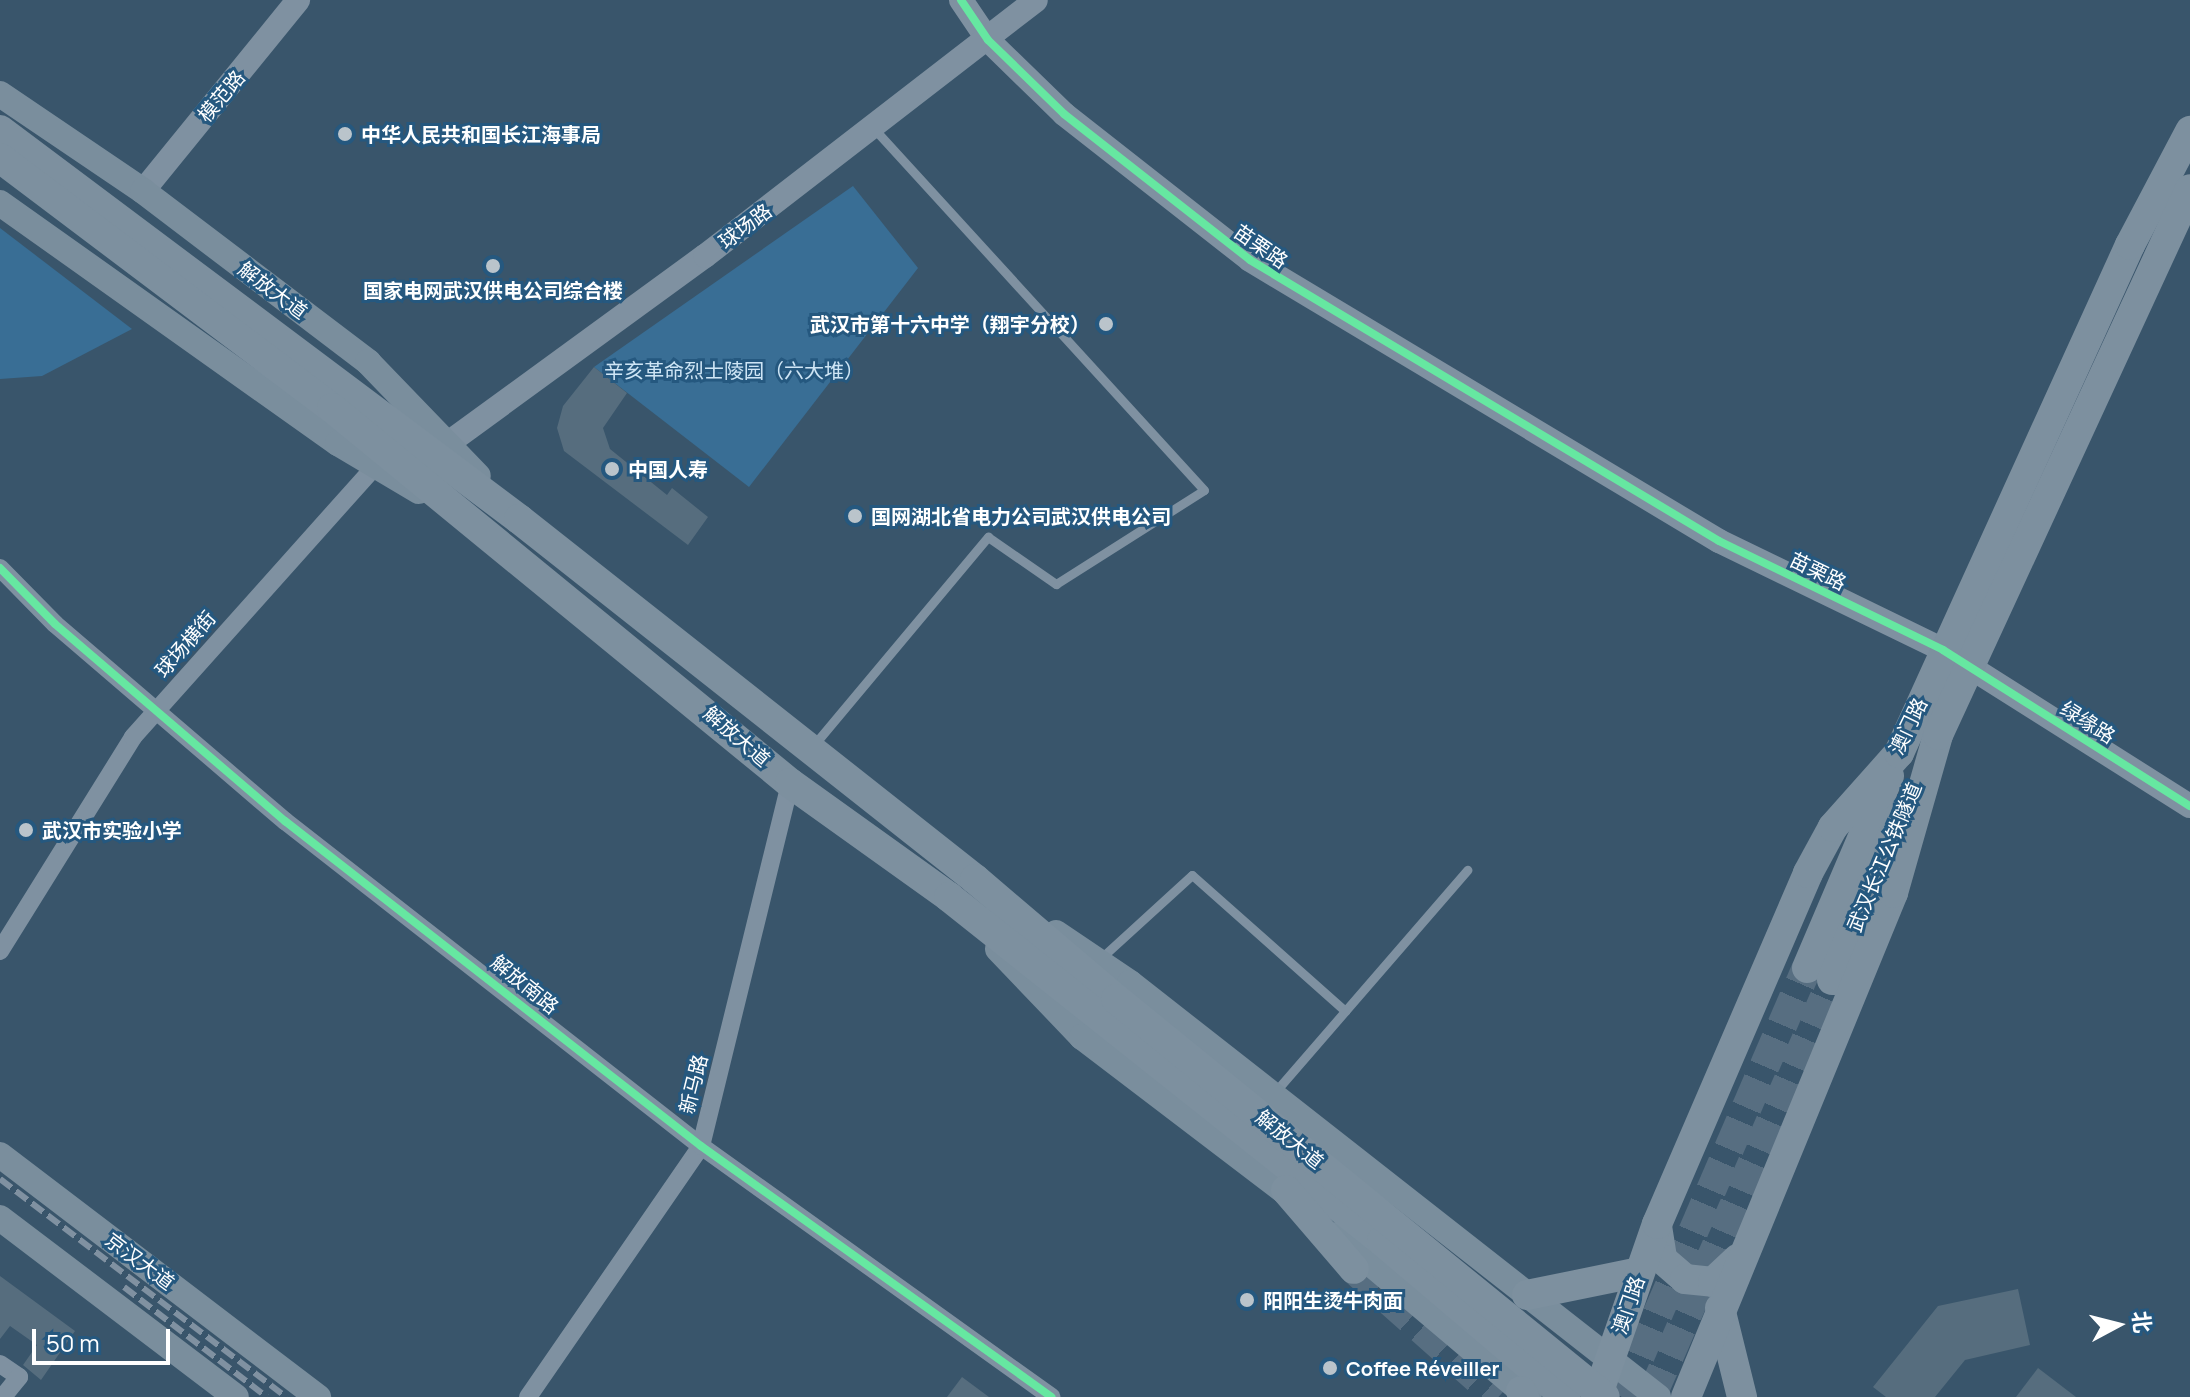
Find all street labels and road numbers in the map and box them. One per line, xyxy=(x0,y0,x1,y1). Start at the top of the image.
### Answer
street label: 模范路 xyxy=(193,65,249,127)
street label: 球场路 xyxy=(714,198,776,254)
street label: 苗栗路 xyxy=(1230,219,1292,273)
street label: 解放大道 xyxy=(234,256,312,324)
street label: 苗栗路 xyxy=(1786,547,1850,595)
street label: 球场横街 xyxy=(150,606,220,682)
street label: 澳门路 xyxy=(1884,694,1932,758)
street label: 绿缘路 xyxy=(2056,696,2120,748)
street label: 解放大道 xyxy=(699,701,775,771)
street label: 武汉长江公铁隧道 xyxy=(1842,779,1926,935)
street label: 解放南路 xyxy=(486,950,564,1018)
street label: 新马路 xyxy=(674,1052,712,1116)
street label: 解放大道 xyxy=(1251,1105,1329,1173)
street label: 京汉大道 xyxy=(101,1227,179,1295)
street label: 澳门路 xyxy=(1607,1273,1649,1337)

